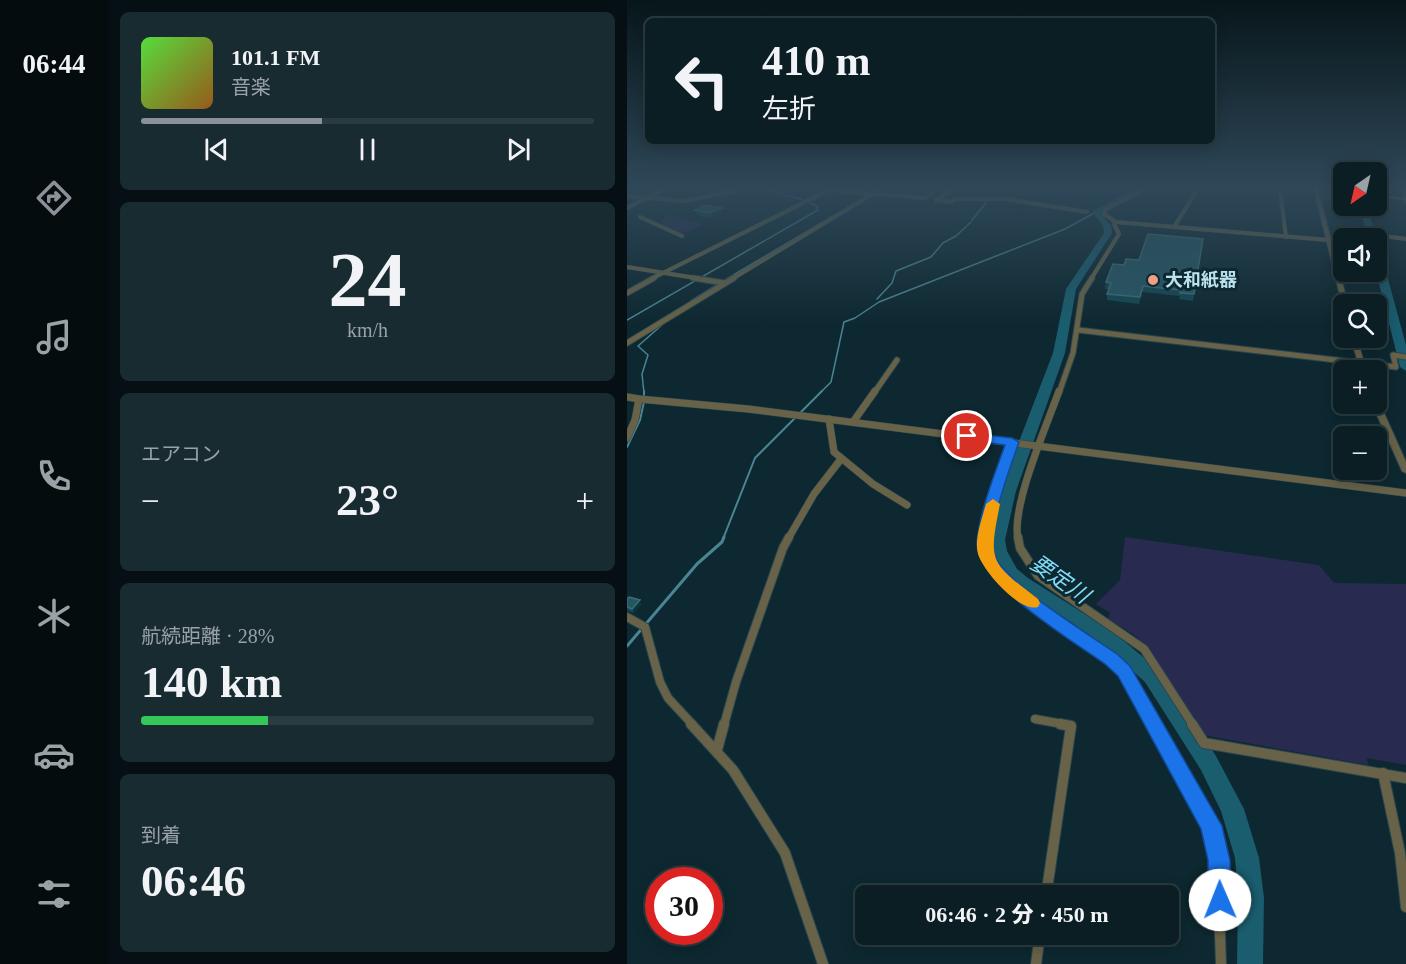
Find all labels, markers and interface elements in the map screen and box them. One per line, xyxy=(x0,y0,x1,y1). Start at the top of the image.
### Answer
text: 410 m xyxy=(762,38,871,84)
icon: left xyxy=(663,42,741,120)
text: 101.1 FM xyxy=(231,45,320,70)
text: 06:44 xyxy=(23,49,86,79)
text: 音楽 xyxy=(231,76,271,98)
text: 左折 xyxy=(762,94,816,124)
icon: previous xyxy=(200,133,233,166)
icon: pause xyxy=(351,133,384,166)
icon: next xyxy=(502,133,535,166)
north arrow xyxy=(1333,162,1387,216)
map controls xyxy=(1333,162,1387,480)
icon: directions xyxy=(33,177,75,219)
button: sound xyxy=(1333,228,1387,282)
text: 24 xyxy=(329,236,407,323)
place label: 大和紙器 xyxy=(1165,270,1237,290)
marker: 大和紙器 xyxy=(1146,273,1160,287)
button: search xyxy=(1333,294,1387,348)
icon: music xyxy=(33,316,75,358)
text: km/h xyxy=(347,319,388,341)
button: + xyxy=(1333,360,1387,414)
pin xyxy=(941,410,992,461)
icon: arrive xyxy=(950,419,983,452)
button: − xyxy=(1333,426,1387,480)
text: エアコン xyxy=(141,443,221,465)
icon: phone xyxy=(33,455,75,497)
text: 23° xyxy=(336,475,399,525)
text: − xyxy=(141,483,160,519)
text: + xyxy=(575,483,594,519)
water label: 要定川 xyxy=(1026,550,1096,609)
icon: climate xyxy=(33,595,75,637)
text: 航続距離 · 28% xyxy=(141,625,274,647)
text: 140 km xyxy=(141,657,282,707)
icon: car xyxy=(33,734,75,776)
text: 到着 xyxy=(141,824,181,846)
text: 06:46 xyxy=(141,856,246,906)
speed limit sign: 30 xyxy=(645,867,723,945)
position arrow xyxy=(1188,868,1252,932)
icon: filters xyxy=(33,873,75,915)
text: 06:46 · 2 分 · 450 m xyxy=(925,902,1109,927)

